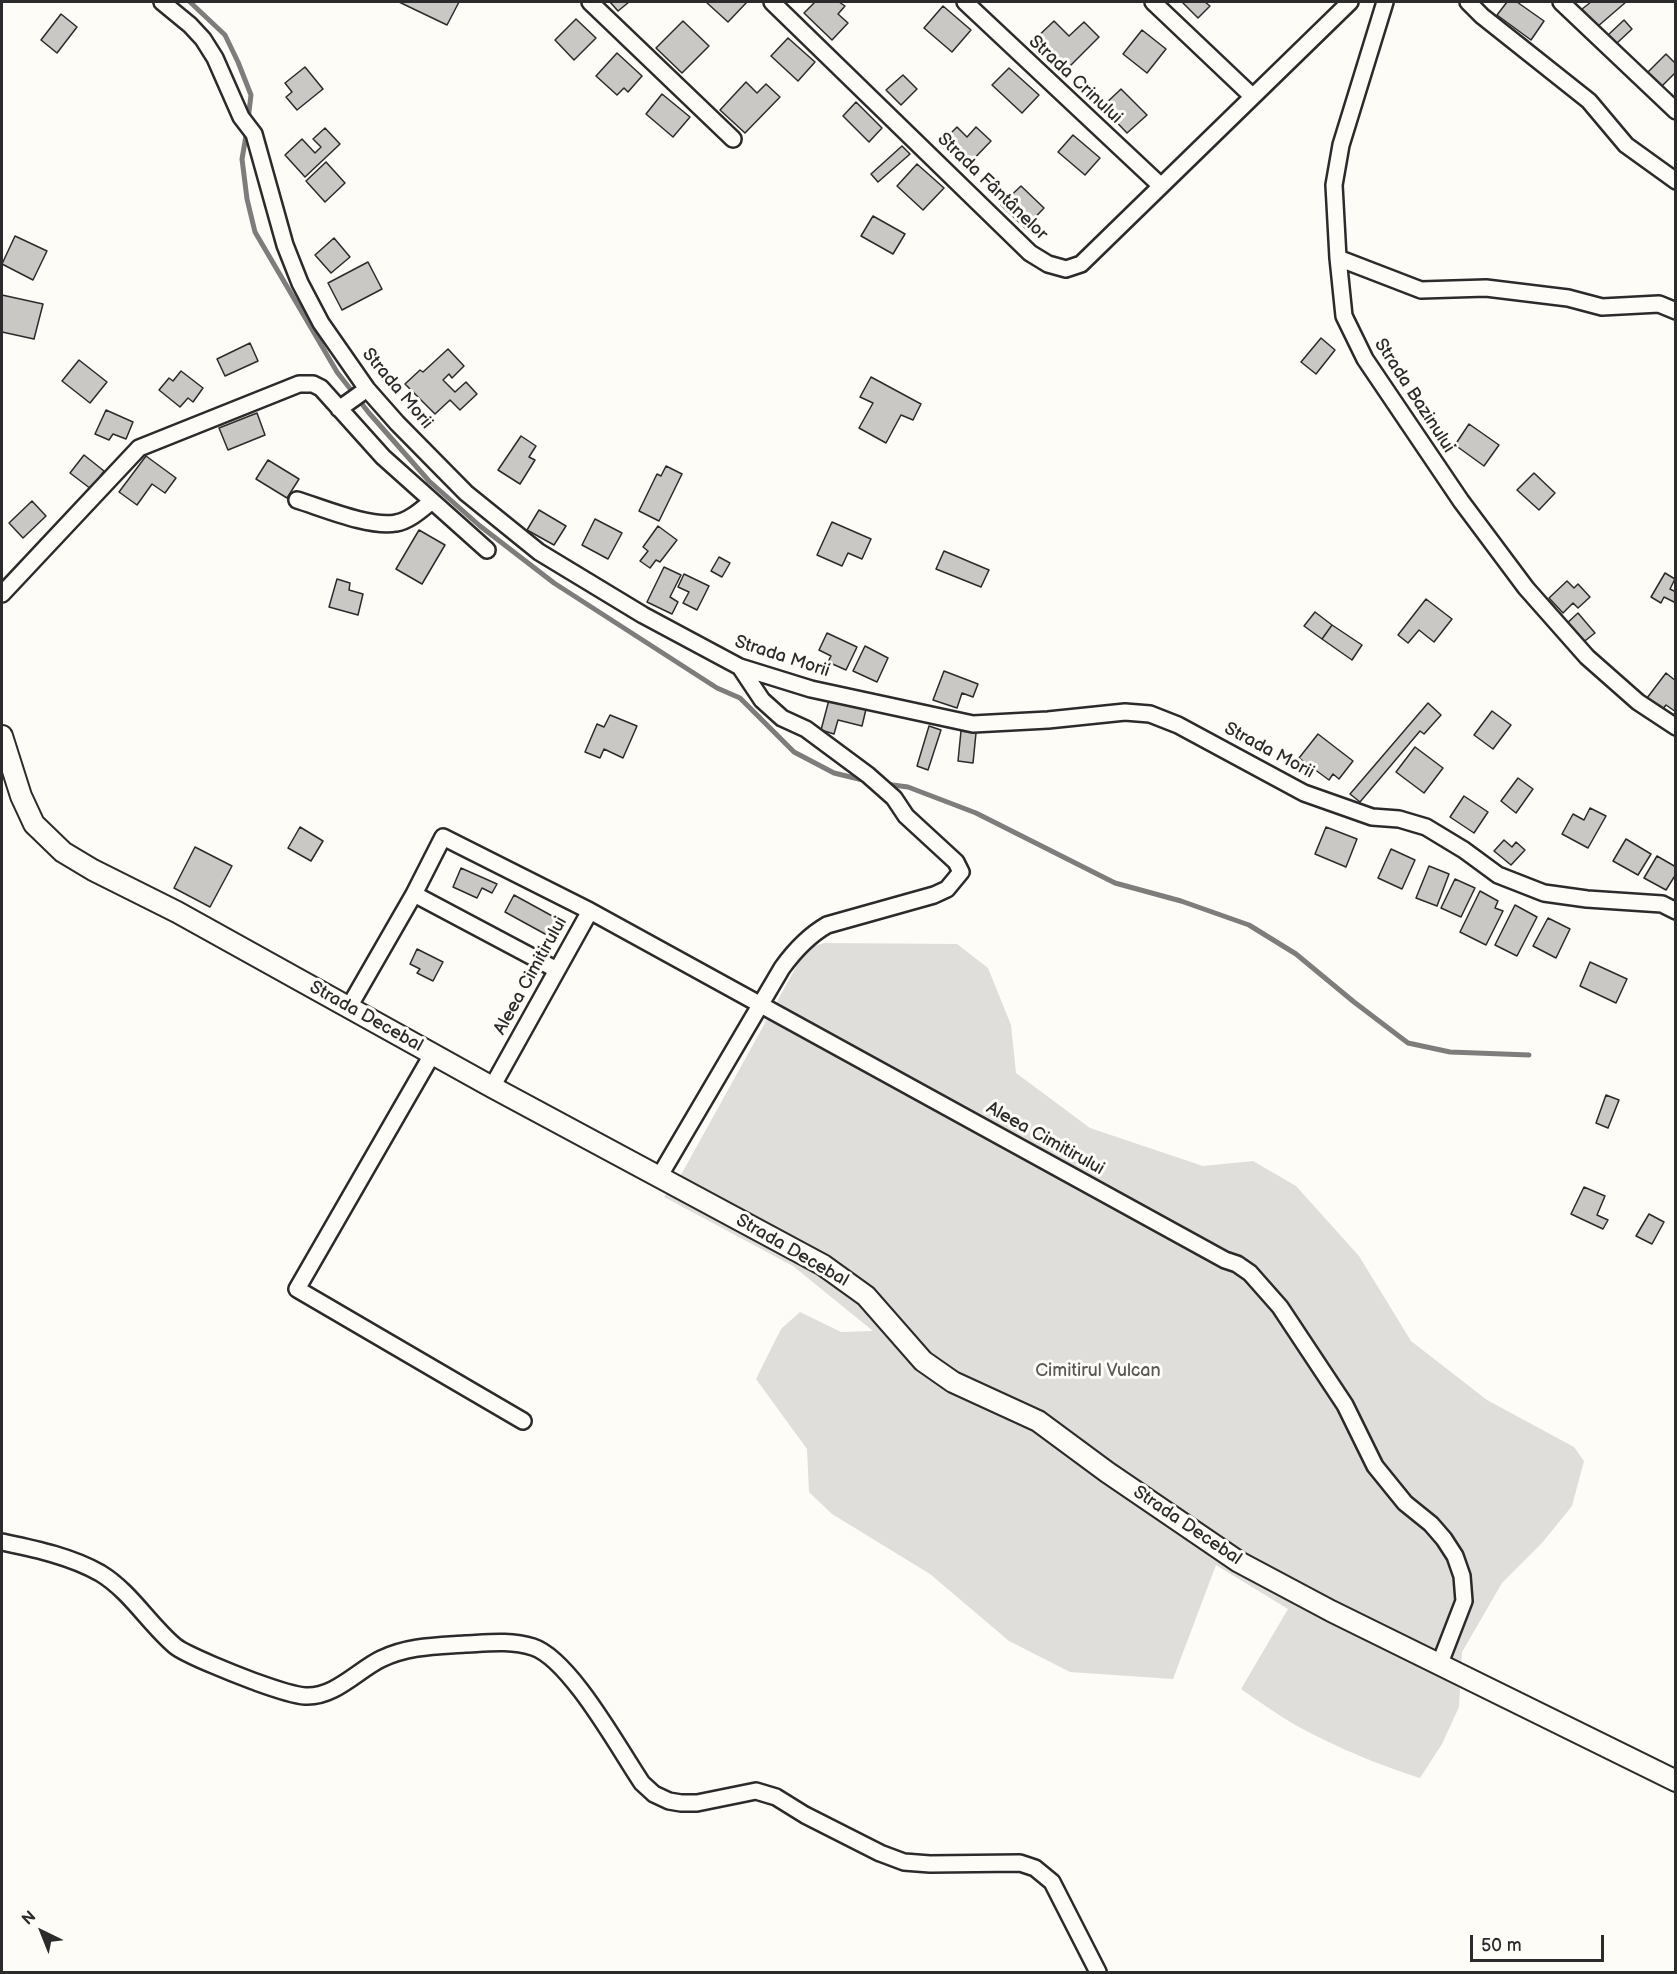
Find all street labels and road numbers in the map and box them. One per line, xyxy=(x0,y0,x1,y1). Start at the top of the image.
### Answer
street label: Strada Crinului xyxy=(1024,31,1126,129)
street label: Strada Fântânelor xyxy=(932,129,1052,245)
street label: Strada Bazinului xyxy=(1369,335,1459,457)
street label: Strada Morii xyxy=(357,344,437,434)
street label: Strada Morii xyxy=(732,631,832,683)
street label: Strada Morii xyxy=(1220,718,1318,784)
street label: Aleea Cimitirului xyxy=(490,913,572,1039)
street label: Strada Decebal xyxy=(306,977,426,1057)
street label: Aleea Cimitirului xyxy=(982,1098,1108,1180)
street label: Strada Decebal xyxy=(732,1210,852,1292)
street label: Strada Decebal xyxy=(1129,1482,1245,1570)

